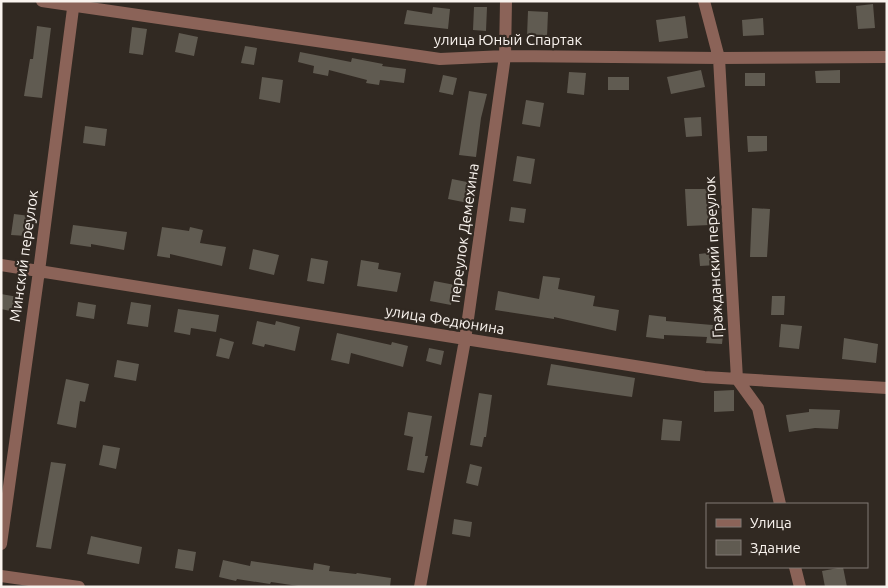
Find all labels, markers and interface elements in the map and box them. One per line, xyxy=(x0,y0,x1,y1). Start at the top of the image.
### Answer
street label: улица Юный Спартак xyxy=(434,31,582,48)
street label: переулок Демехина xyxy=(445,162,482,304)
street label: Гражданский переулок xyxy=(701,176,726,338)
street label: Минский переулок xyxy=(6,189,41,323)
street label: улица Федюнина xyxy=(384,302,506,337)
legend xyxy=(706,503,868,568)
text: Улица xyxy=(750,514,792,531)
text: Здание xyxy=(750,539,801,556)

